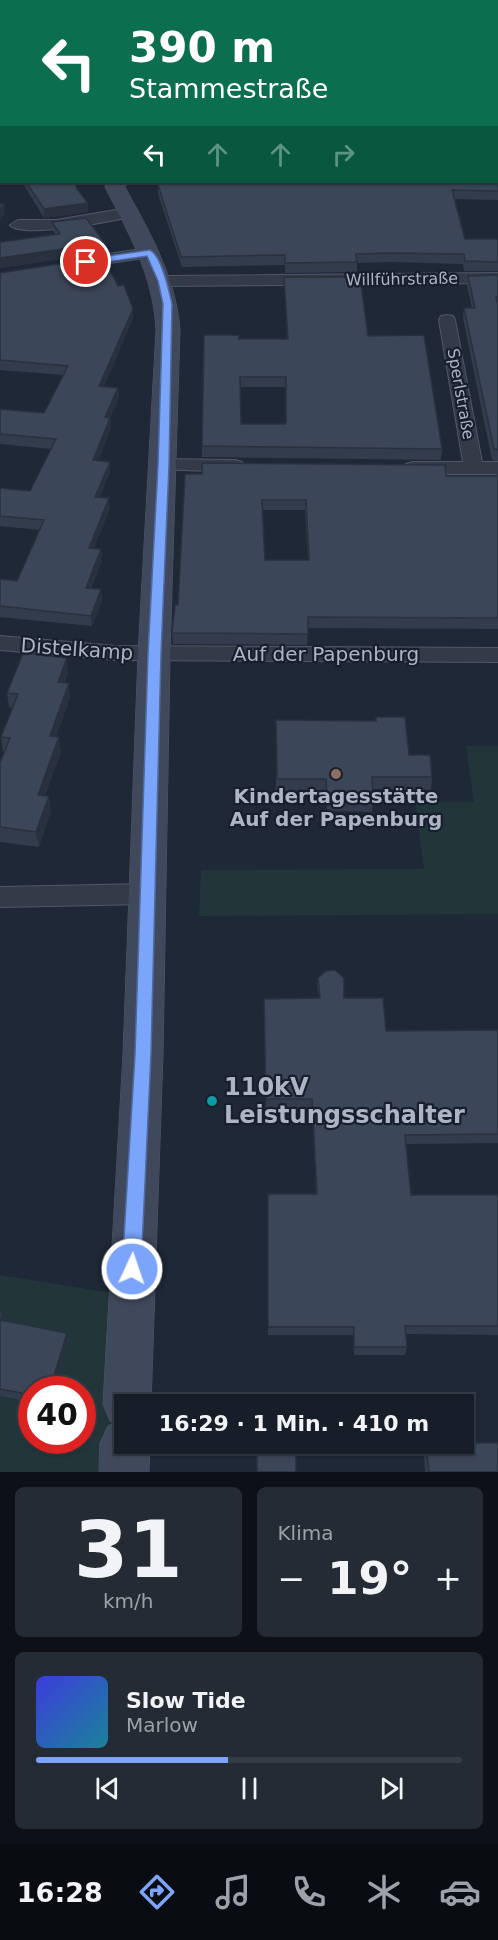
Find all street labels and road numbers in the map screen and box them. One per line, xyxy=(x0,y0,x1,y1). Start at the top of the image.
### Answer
street label: Willführstraße xyxy=(346,269,458,289)
street label: Sperlstraße xyxy=(444,347,478,441)
street label: Distelkamp xyxy=(20,633,134,665)
street label: Auf der Papenburg xyxy=(233,642,419,666)

